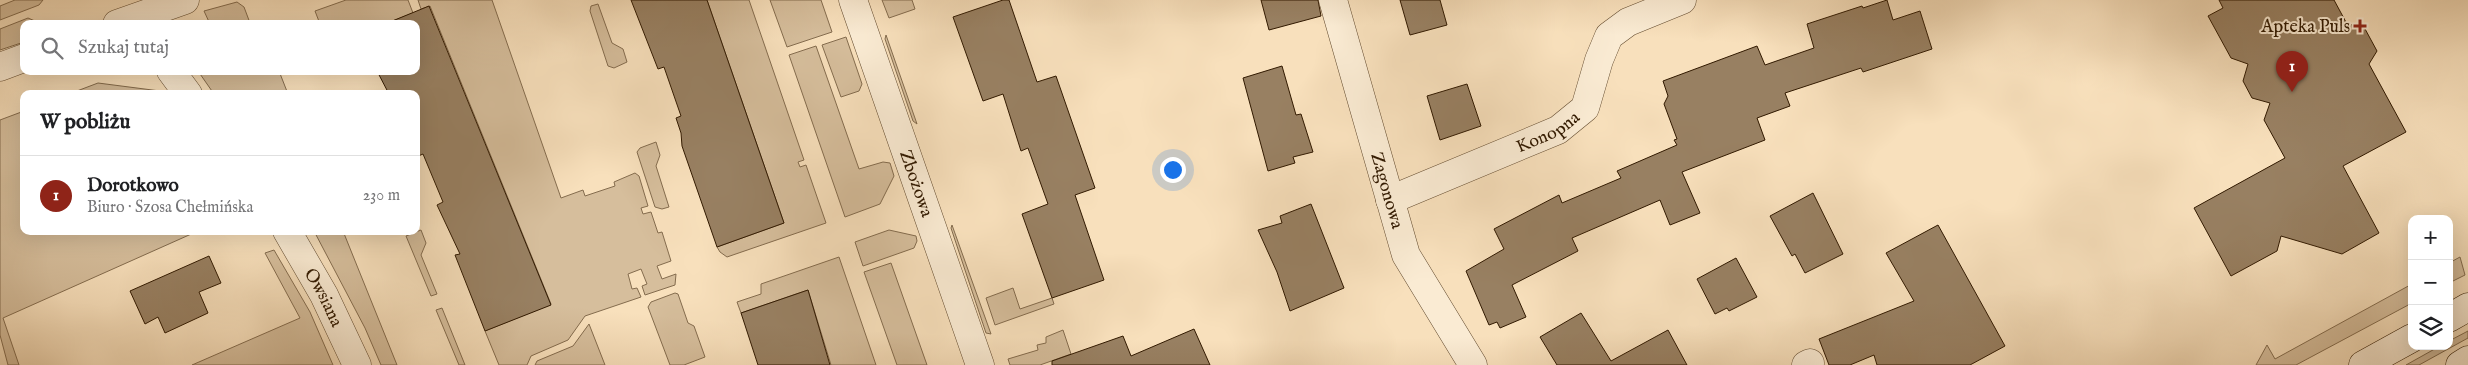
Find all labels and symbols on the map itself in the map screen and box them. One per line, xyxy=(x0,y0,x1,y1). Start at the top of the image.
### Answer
place label: Apteka Puls xyxy=(2260,16,2350,39)
marker: Apteka Puls xyxy=(2354,20,2366,32)
pin: 1 xyxy=(2276,51,2308,92)
street label: Konopna xyxy=(1513,107,1585,159)
street label: Zbożowa xyxy=(893,147,938,220)
street label: Zagonowa xyxy=(1364,150,1408,232)
your location xyxy=(1160,157,1186,183)
street label: Owsiana xyxy=(298,264,347,331)

